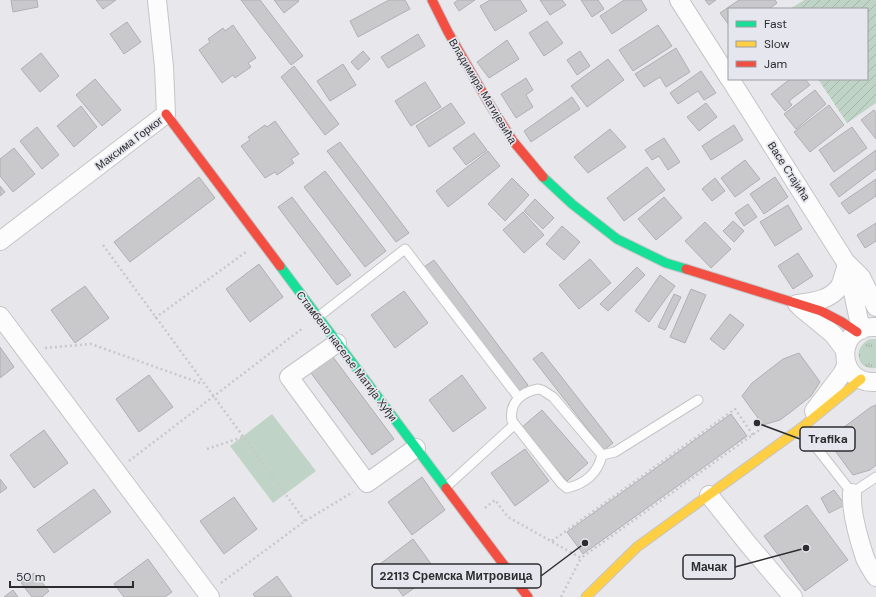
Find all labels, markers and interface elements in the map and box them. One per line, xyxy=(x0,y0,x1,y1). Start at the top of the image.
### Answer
legend xyxy=(728,8,868,80)
text: Fast xyxy=(764,16,787,32)
street label: Владимира Матијевића xyxy=(446,36,520,147)
text: Slow xyxy=(764,36,790,52)
text: Jam xyxy=(764,56,787,72)
street label: Максима Горког xyxy=(92,113,166,173)
street label: Васе Стајића xyxy=(765,139,814,204)
street label: Стамбено насеље Матија Хуђи xyxy=(293,288,401,424)
callout: Trafika xyxy=(800,427,855,451)
text: Trafika xyxy=(808,431,848,447)
callout: Мачак xyxy=(683,555,735,579)
text: Мачак xyxy=(691,559,728,575)
scale bar xyxy=(10,563,133,589)
callout: 22113 Сремска Митровица xyxy=(372,564,541,588)
text: 22113 Сремска Митровица xyxy=(380,568,533,584)
text: 50 m xyxy=(16,569,45,585)

